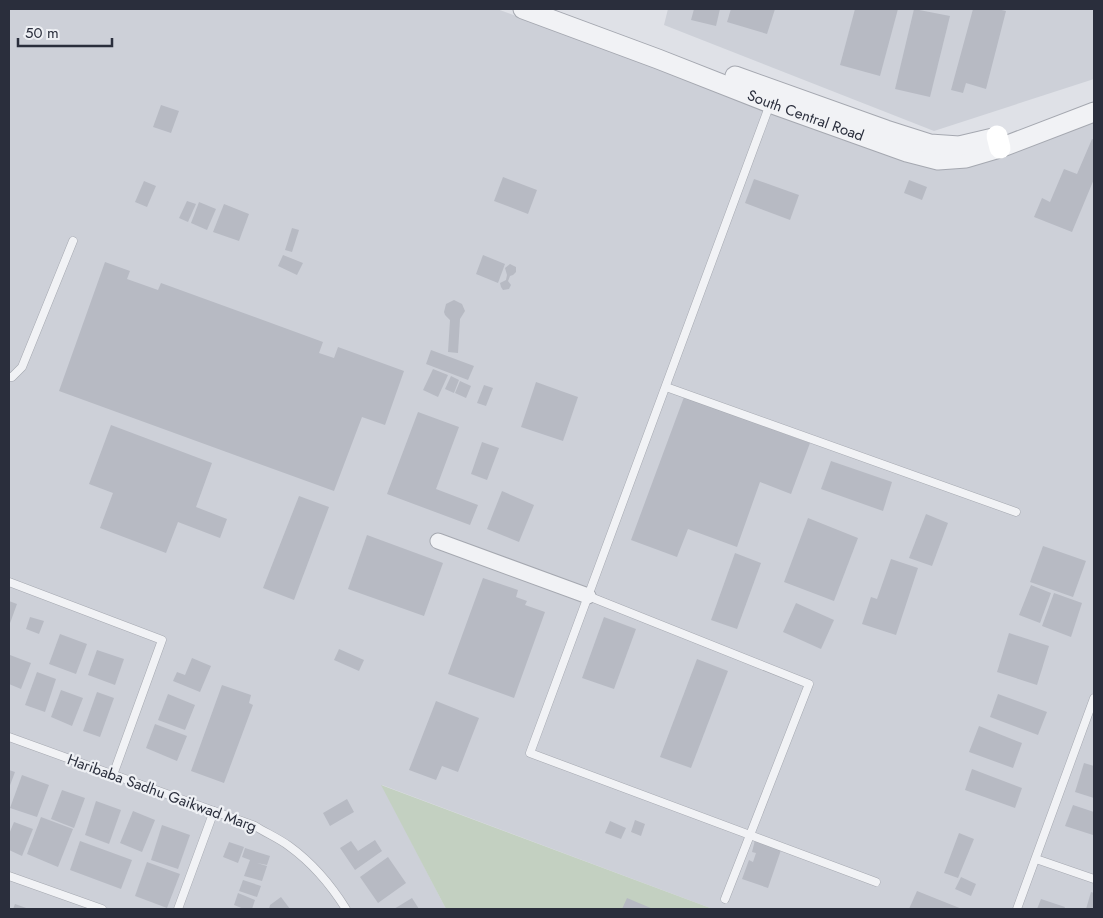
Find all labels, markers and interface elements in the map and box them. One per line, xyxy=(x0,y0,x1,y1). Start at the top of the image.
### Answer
scale bar xyxy=(18,15,111,47)
text: 50 m xyxy=(25,22,59,44)
street label: South Central Road xyxy=(744,84,867,147)
street label: Haribaba Sadhu Gaikwad Marg xyxy=(64,748,260,838)

